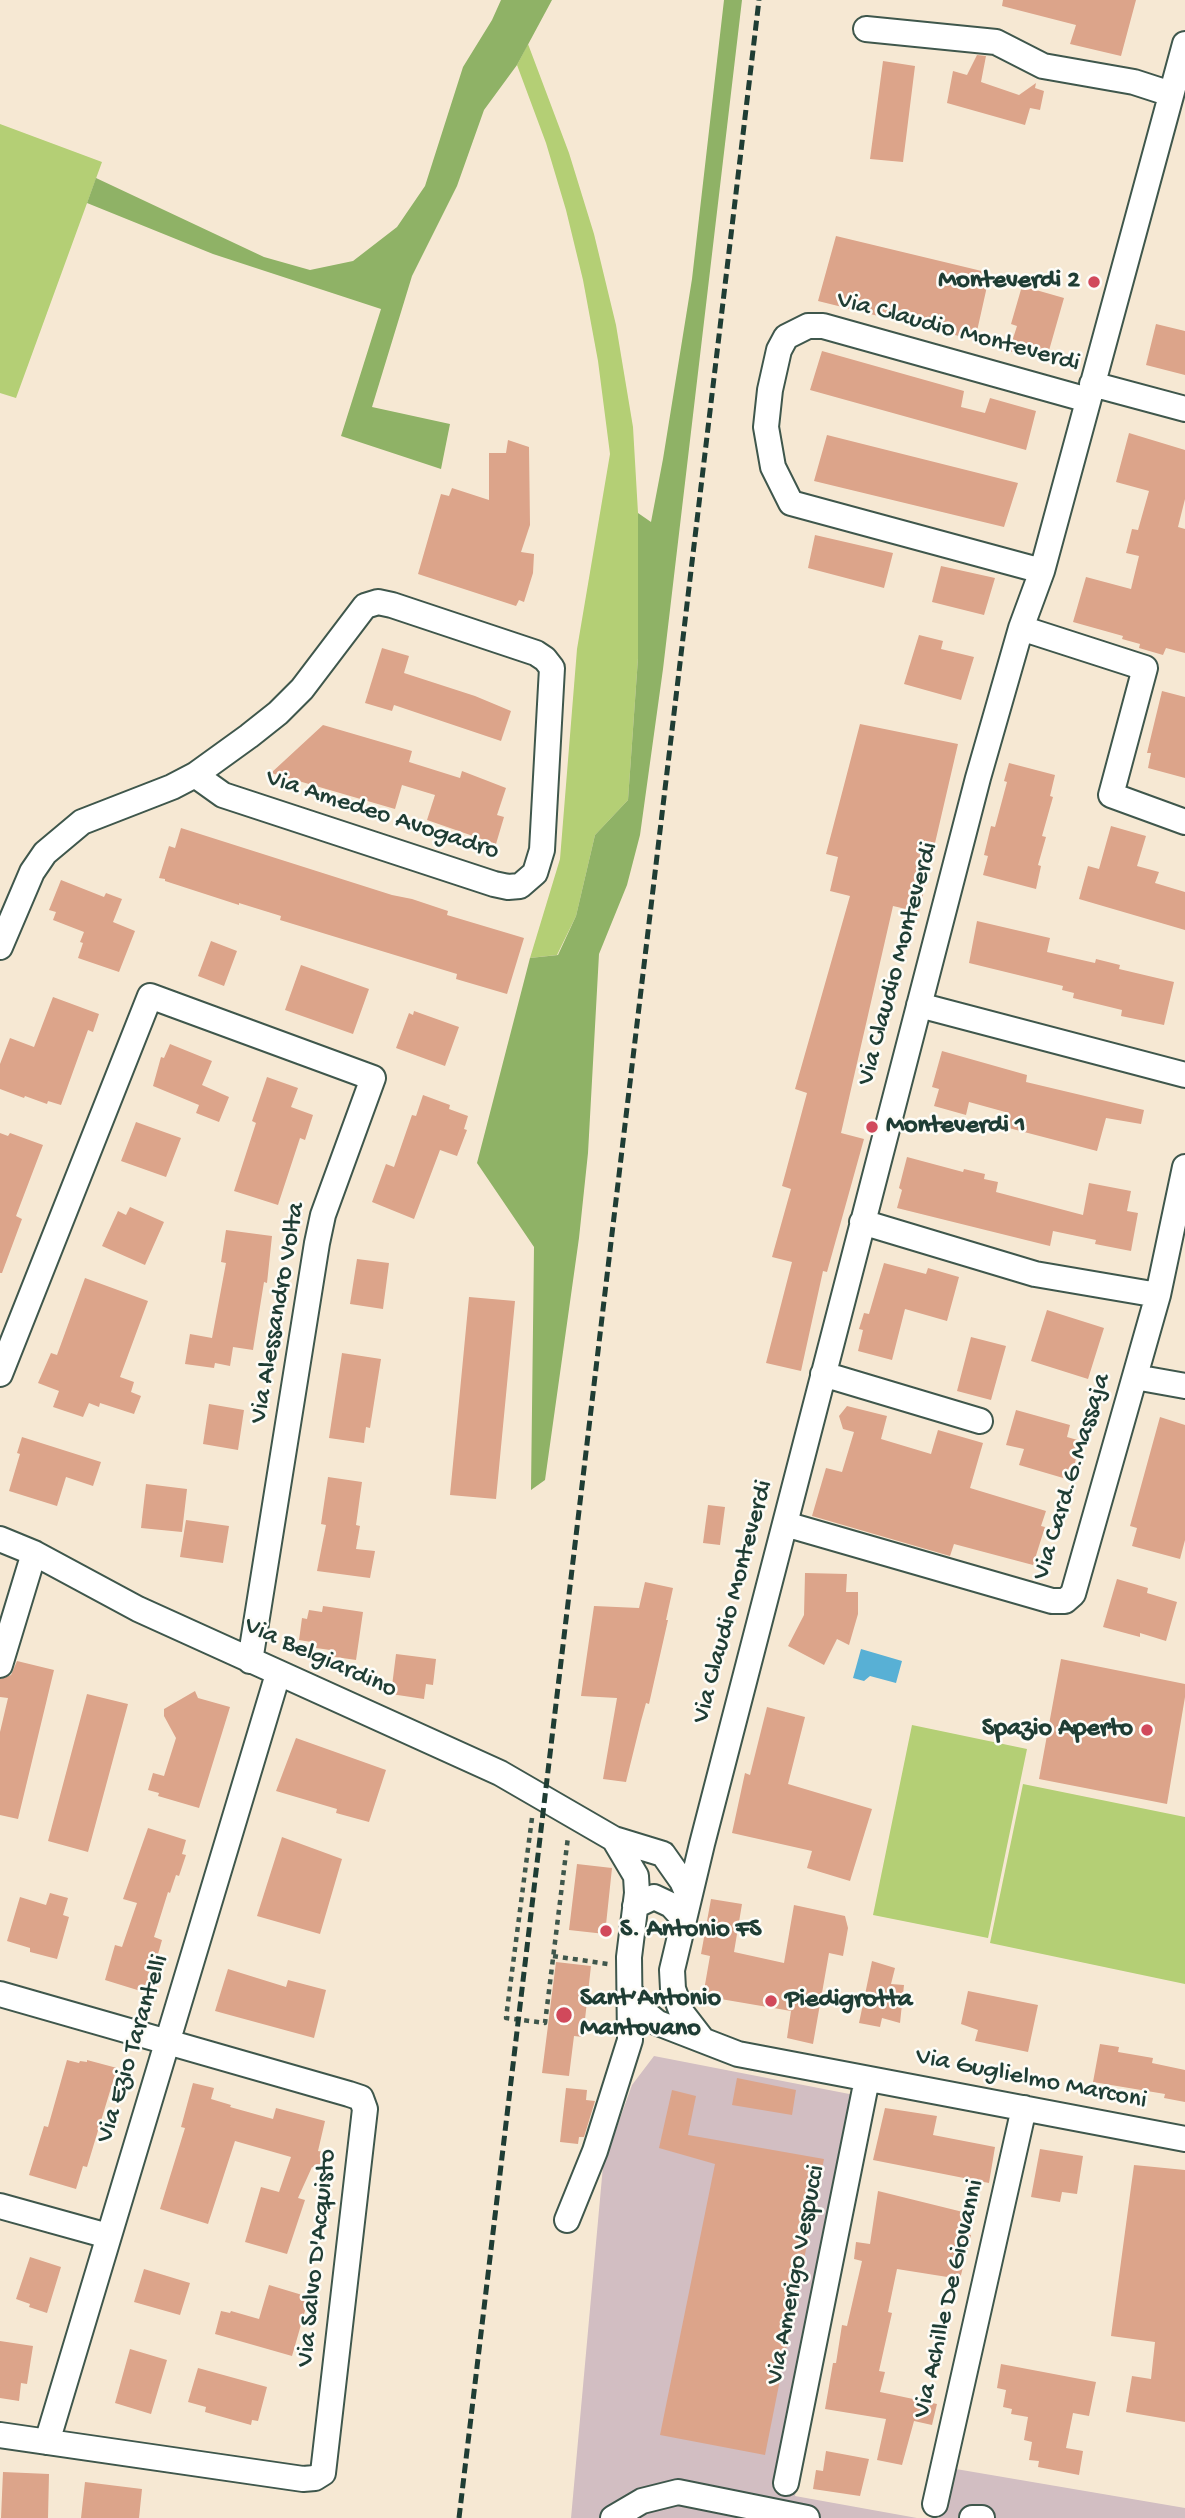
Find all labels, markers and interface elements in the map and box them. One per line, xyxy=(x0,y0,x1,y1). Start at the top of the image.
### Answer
place label: Monteverdi 2 xyxy=(938,266,1080,298)
marker: Monteverdi 2 xyxy=(1086,274,1102,290)
street label: Via Claudio Monteverdi xyxy=(833,286,1083,380)
street label: Via Amedeo Avogadro xyxy=(261,764,503,868)
street label: Via Claudio Monteverdi xyxy=(852,839,946,1089)
place label: Monteverdi 1 xyxy=(886,1111,1026,1143)
marker: Monteverdi 1 xyxy=(864,1119,880,1135)
street label: Via Alessandro Volta xyxy=(244,1200,314,1426)
street label: Via Card.G.Massaja xyxy=(1027,1370,1119,1584)
street label: Via Claudio Monteverdi xyxy=(687,1477,781,1727)
street label: Via Belgiardino xyxy=(239,1611,401,1707)
place label: Spazio Aperto xyxy=(982,1714,1133,1746)
marker: Spazio Aperto xyxy=(1139,1722,1155,1738)
place label: S. Antonio FS xyxy=(620,1915,761,1947)
marker: S. Antonio FS xyxy=(598,1923,614,1939)
street label: Via Ezio Tarantelli xyxy=(91,1951,177,2147)
place label: Sant’Antonio Mantovano xyxy=(580,1984,721,2046)
place label: Piedigrotta xyxy=(785,1985,912,2017)
marker: Piedigrotta xyxy=(763,1993,779,2009)
marker: Sant’Antonio Mantovano xyxy=(554,2005,574,2025)
street label: Via Guglielmo Marconi xyxy=(913,2042,1149,2118)
street label: Via Salvo D'Acquisto xyxy=(291,2148,345,2368)
street label: Via Amerigo Vespucci xyxy=(760,2163,834,2387)
street label: Via Achille De Giovanni xyxy=(907,2177,993,2421)

